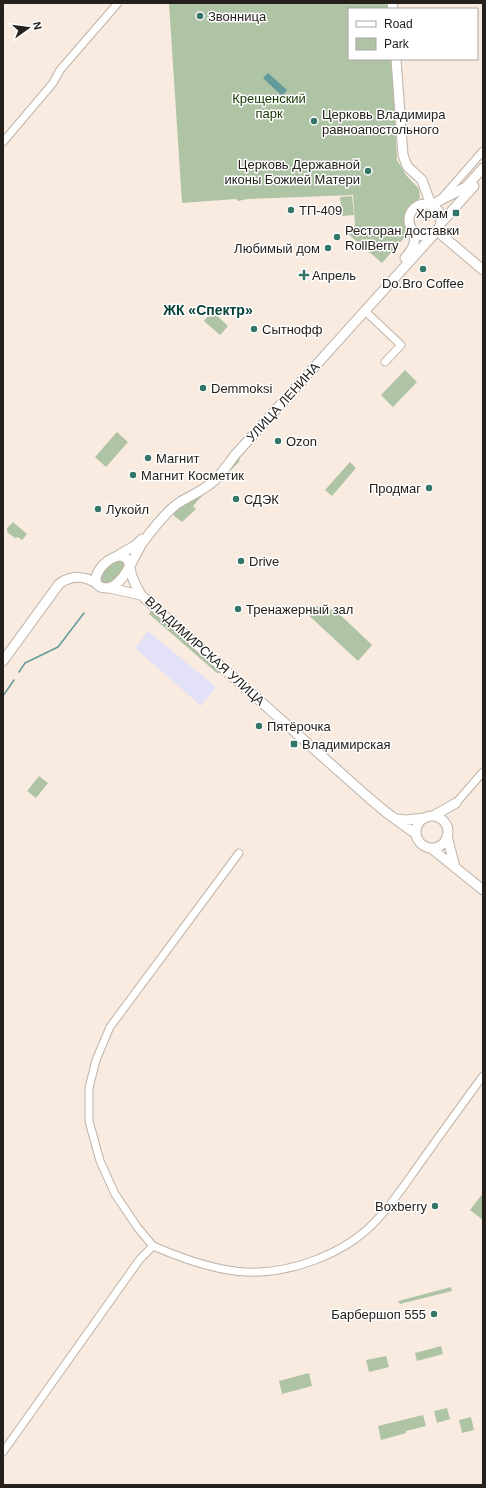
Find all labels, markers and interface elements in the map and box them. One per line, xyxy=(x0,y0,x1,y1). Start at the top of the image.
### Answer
north arrow xyxy=(8,8,48,48)
legend xyxy=(348,8,478,60)
place label: Звонница xyxy=(208,9,267,24)
marker: Звонница xyxy=(195,11,205,21)
text: Road xyxy=(384,17,413,31)
text: N xyxy=(31,20,44,31)
text: Park xyxy=(384,37,410,51)
park label: Крещенский парк xyxy=(232,91,306,121)
place label: Церковь Владимира равноапостольного xyxy=(322,107,446,137)
marker: Церковь Владимира равноапостольного xyxy=(309,116,319,126)
place label: Церковь Державной иконы Божией Матери xyxy=(224,157,360,187)
marker: Церковь Державной иконы Божией Матери xyxy=(363,166,373,176)
place label: ТП-409 xyxy=(299,203,342,218)
marker: ТП-409 xyxy=(286,205,296,215)
place label: Храм xyxy=(416,206,448,221)
marker: Храм xyxy=(451,208,461,218)
place label: Ресторан доставки RollBerry xyxy=(345,223,459,253)
marker: Ресторан доставки RollBerry xyxy=(332,232,342,242)
place label: Любимый дом xyxy=(234,241,320,256)
marker: Любимый дом xyxy=(323,243,333,253)
marker: Do.Bro Coffee xyxy=(418,264,428,274)
place label: Апрель xyxy=(312,268,356,283)
marker: Апрель xyxy=(299,270,309,280)
place label: Do.Bro Coffee xyxy=(382,276,464,291)
district label: ЖК «Спектр» xyxy=(162,302,253,318)
place label: Сытнофф xyxy=(262,322,323,337)
marker: Сытнофф xyxy=(249,324,259,334)
street label: УЛИЦА ЛЕНИНА xyxy=(243,359,323,445)
place label: Demmoksi xyxy=(211,381,273,396)
marker: Demmoksi xyxy=(198,383,208,393)
place label: Ozon xyxy=(286,434,317,449)
marker: Ozon xyxy=(273,436,283,446)
place label: Магнит xyxy=(156,451,199,466)
marker: Магнит xyxy=(143,453,153,463)
place label: Магнит Косметик xyxy=(141,468,244,483)
marker: Магнит Косметик xyxy=(128,470,138,480)
place label: Продмаг xyxy=(369,481,421,496)
marker: Продмаг xyxy=(424,483,434,493)
place label: СДЭК xyxy=(244,492,279,507)
marker: СДЭК xyxy=(231,494,241,504)
place label: Лукойл xyxy=(106,502,149,517)
marker: Лукойл xyxy=(93,504,103,514)
place label: Drive xyxy=(249,554,279,569)
marker: Drive xyxy=(236,556,246,566)
street label: ВЛАДИМИРСКАЯ УЛИЦА xyxy=(142,593,268,709)
place label: Тренажерный зал xyxy=(246,602,353,617)
marker: Тренажерный зал xyxy=(233,604,243,614)
place label: Пятёрочка xyxy=(267,719,331,734)
marker: Пятёрочка xyxy=(254,721,264,731)
place label: Владимирская xyxy=(302,737,391,752)
marker: Владимирская xyxy=(289,739,299,749)
place label: Boxberry xyxy=(375,1199,427,1214)
marker: Boxberry xyxy=(430,1201,440,1211)
place label: Барбершоп 555 xyxy=(331,1307,426,1322)
marker: Барбершоп 555 xyxy=(429,1309,439,1319)

